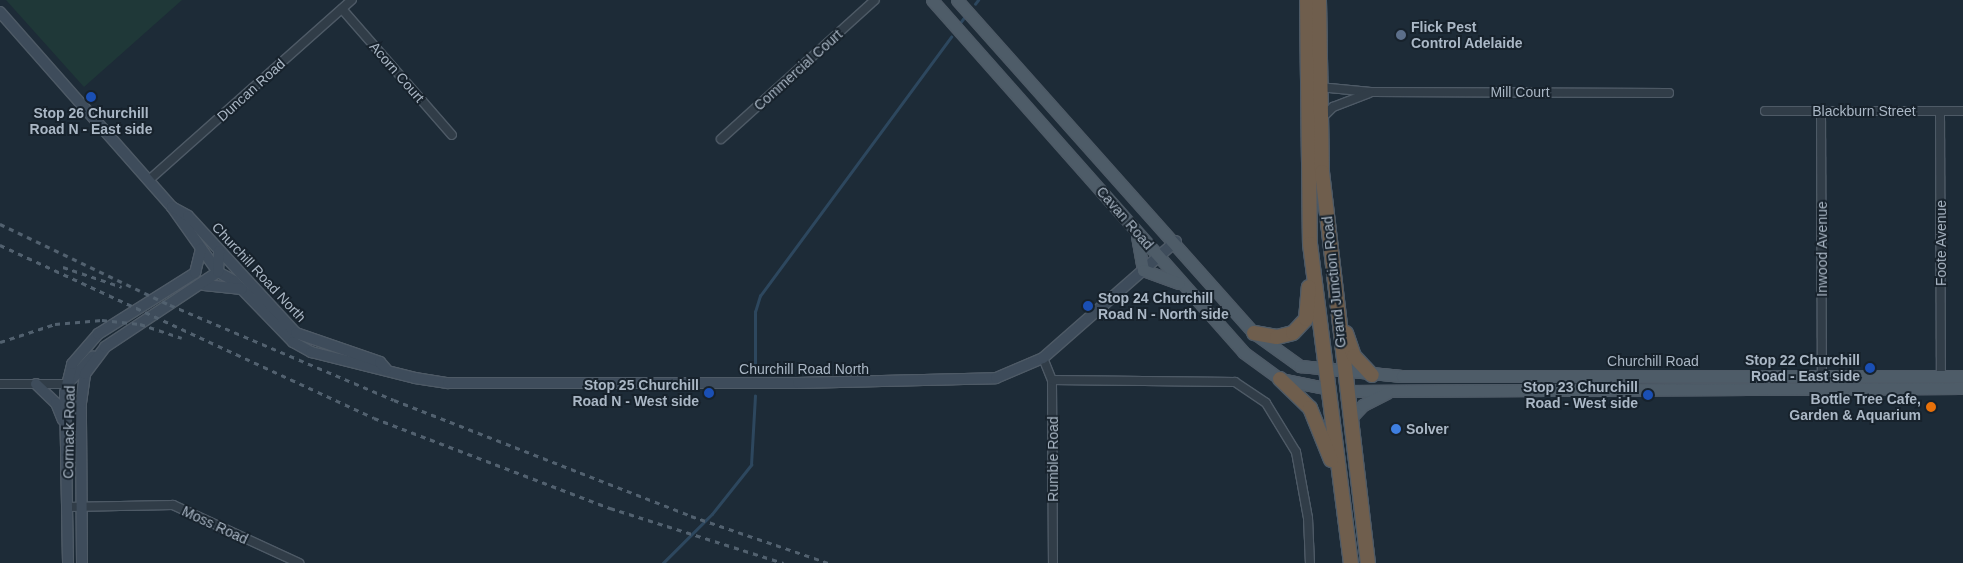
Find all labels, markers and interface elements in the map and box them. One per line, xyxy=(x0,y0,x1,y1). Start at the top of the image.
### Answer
place label: Flick Pest Control Adelaide xyxy=(1411,19,1523,52)
street label: Commercial Court xyxy=(750,26,846,114)
marker: Flick Pest Control Adelaide xyxy=(1395,29,1407,41)
street label: Acorn Court xyxy=(366,38,428,106)
street label: Duncan Road xyxy=(214,55,288,125)
street label: Mill Court xyxy=(1490,84,1550,100)
marker: Stop 26 Churchill Road N - East side xyxy=(85,91,97,103)
street label: Blackburn Street xyxy=(1812,103,1916,119)
place label: Stop 26 Churchill Road N - East side xyxy=(30,105,152,138)
street label: Cavan Road xyxy=(1093,183,1157,253)
street label: Foote Avenue xyxy=(1933,200,1949,286)
street label: Inwood Avenue xyxy=(1814,201,1830,297)
street label: Grand Junction Road xyxy=(1319,215,1349,349)
street label: Churchill Road North xyxy=(209,219,309,325)
place label: Stop 24 Churchill Road N - North side xyxy=(1098,290,1229,322)
marker: Stop 24 Churchill Road N - North side xyxy=(1082,300,1094,312)
place label: Stop 22 Churchill Road - East side xyxy=(1745,352,1860,384)
street label: Churchill Road xyxy=(1607,353,1699,369)
street label: Churchill Road North xyxy=(739,361,869,377)
marker: Stop 22 Churchill Road - East side xyxy=(1864,362,1876,374)
place label: Stop 25 Churchill Road N - West side xyxy=(572,377,699,410)
place label: Stop 23 Churchill Road - West side xyxy=(1523,379,1638,412)
street label: Cormack Road xyxy=(60,385,78,479)
marker: Stop 25 Churchill Road N - West side xyxy=(703,387,715,399)
marker: Stop 23 Churchill Road - West side xyxy=(1642,389,1654,401)
place label: Bottle Tree Cafe, Garden & Aquarium xyxy=(1789,391,1921,424)
marker: Bottle Tree Cafe, Garden & Aquarium xyxy=(1925,401,1937,413)
street label: Rumble Road xyxy=(1045,416,1061,502)
place label: Solver xyxy=(1406,421,1449,437)
marker: Solver xyxy=(1390,423,1402,435)
street label: Moss Road xyxy=(179,502,251,548)

